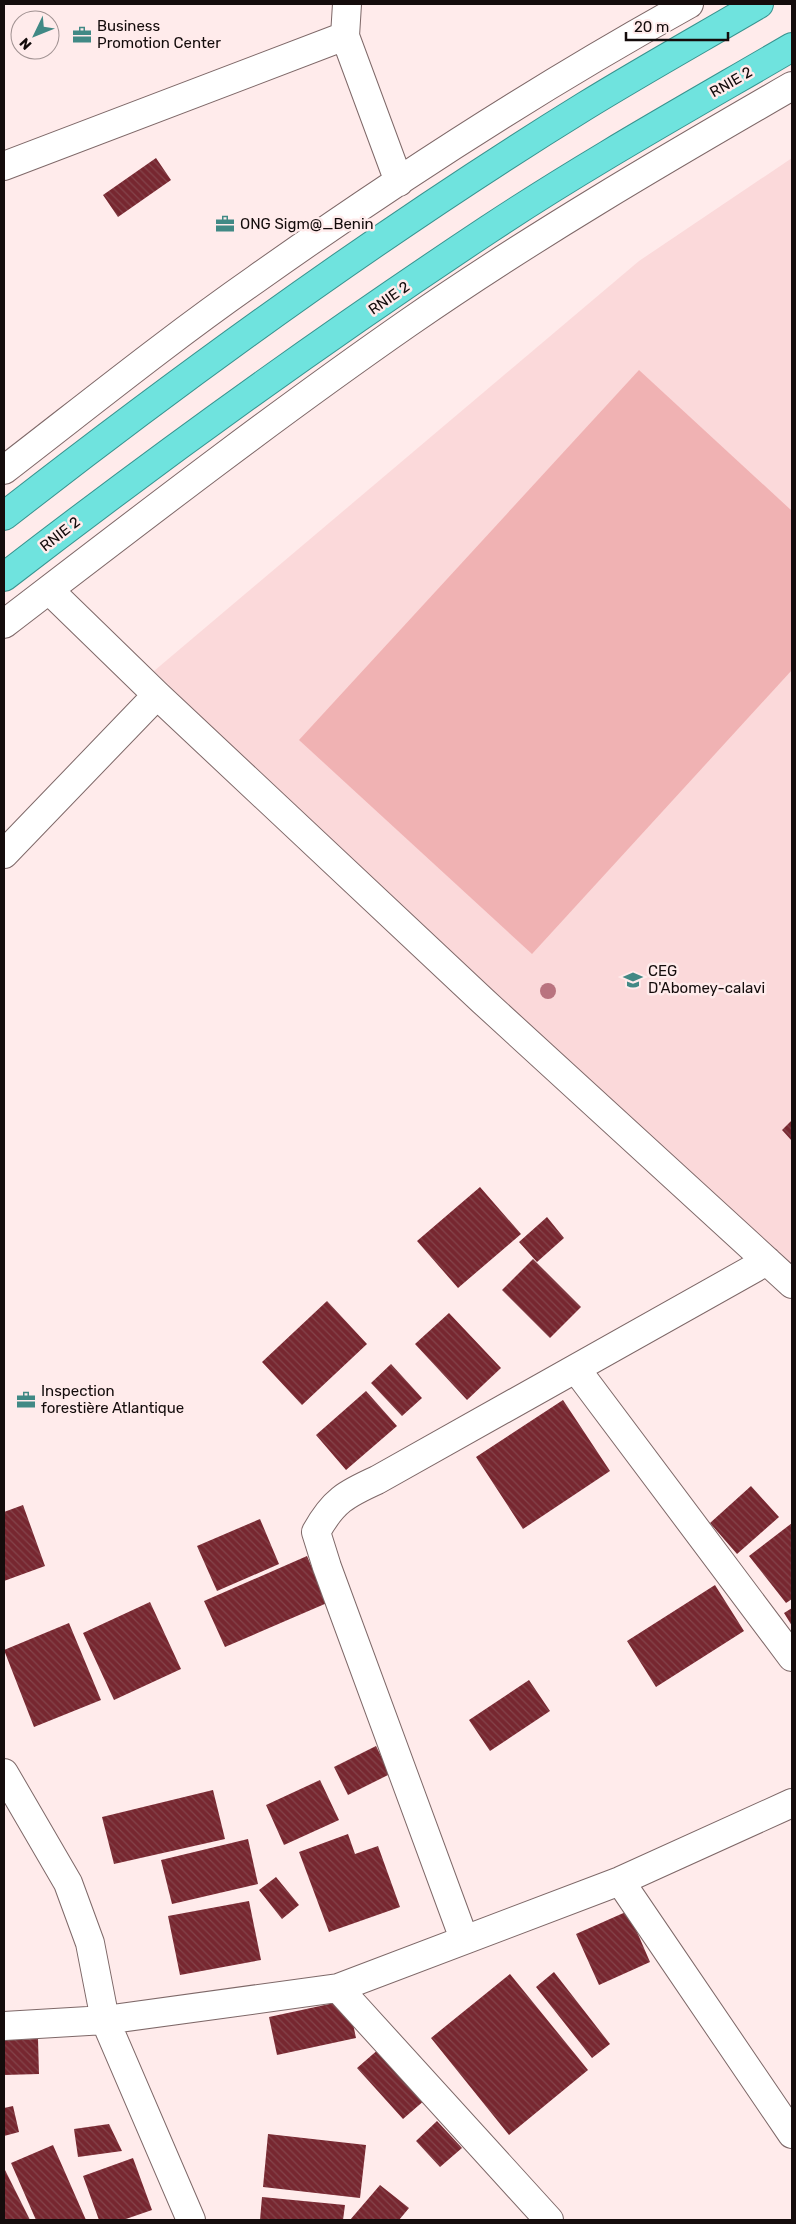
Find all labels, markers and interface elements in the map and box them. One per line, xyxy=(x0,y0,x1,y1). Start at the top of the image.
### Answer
north arrow xyxy=(10,10,60,60)
scale bar xyxy=(626,10,728,42)
place label: Business Promotion Center xyxy=(97,17,221,52)
text: 20 m xyxy=(634,18,669,36)
office icon: Business Promotion Center xyxy=(71,24,93,46)
text: N xyxy=(16,34,36,53)
street label: RNIE 2 xyxy=(707,63,756,101)
office icon: ONG Sigm@_Benin xyxy=(214,213,236,235)
place label: ONG Sigm@_Benin xyxy=(240,215,374,233)
street label: RNIE 2 xyxy=(365,277,413,319)
street label: RNIE 2 xyxy=(36,513,84,555)
place label: CEG D'Abomey-calavi xyxy=(648,962,765,997)
school or university icon: CEG D'Abomey-calavi xyxy=(622,969,644,991)
place label: Inspection forestière Atlantique xyxy=(41,1382,184,1417)
office icon: Inspection forestière Atlantique xyxy=(15,1389,37,1411)

